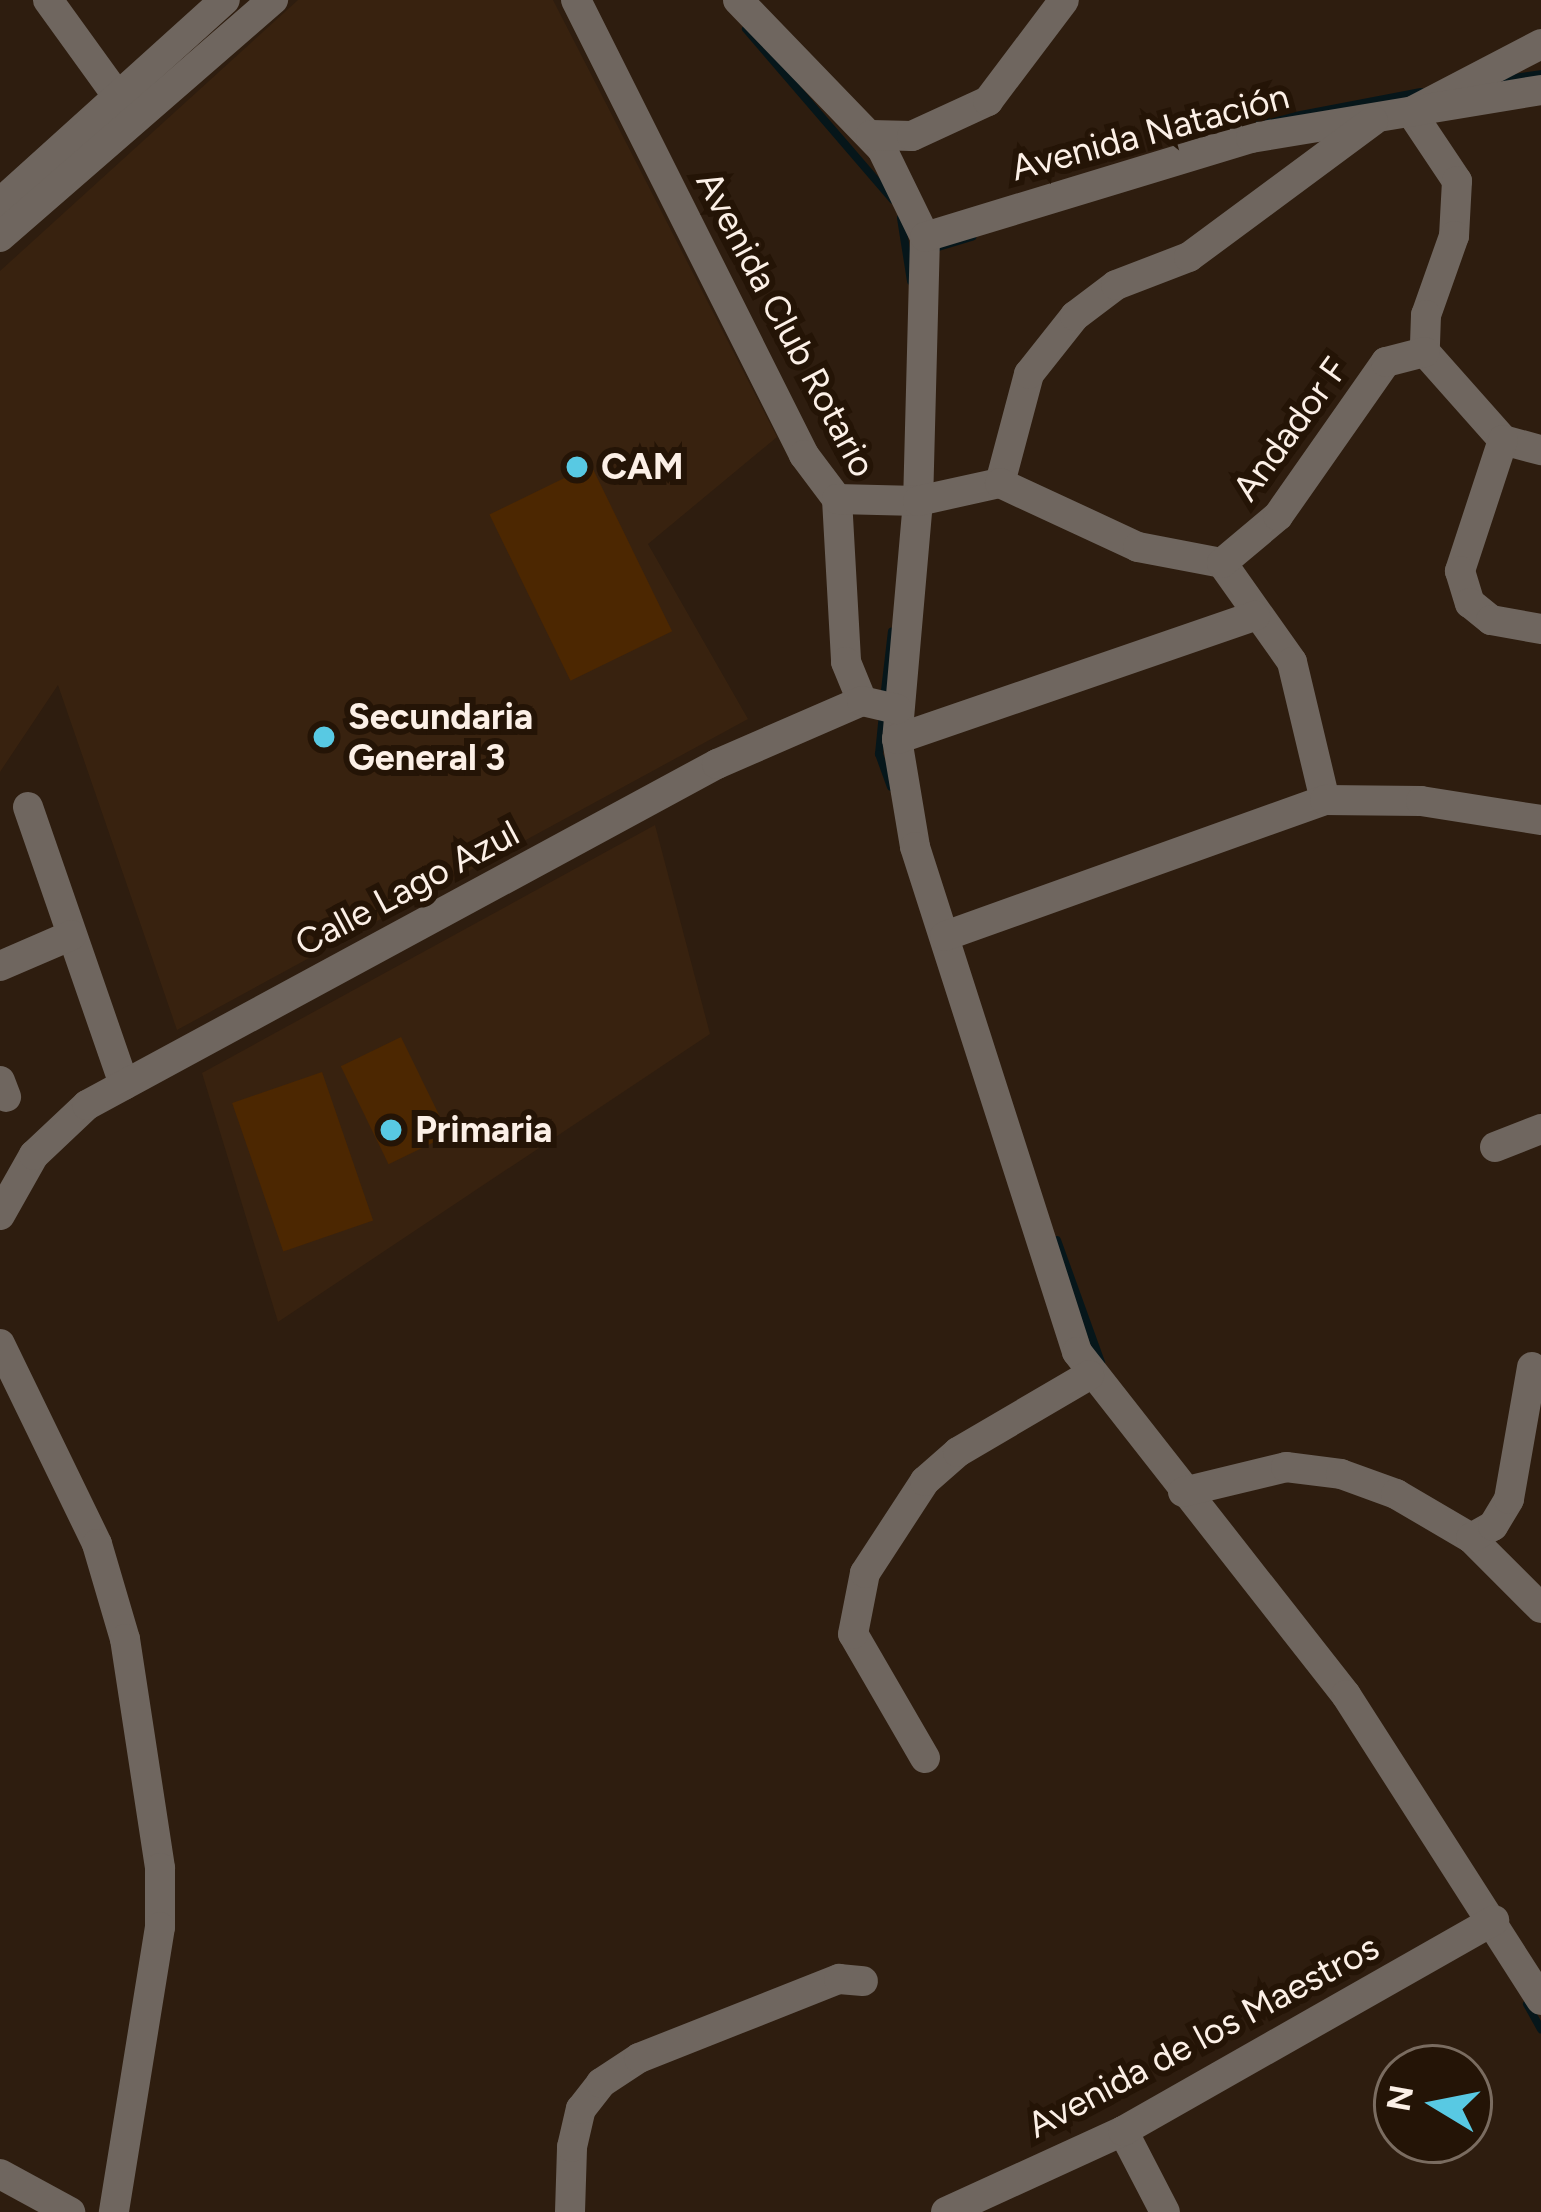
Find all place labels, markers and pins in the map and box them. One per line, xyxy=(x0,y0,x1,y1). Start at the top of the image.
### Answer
place label: CAM xyxy=(601,445,684,489)
marker: CAM xyxy=(564,454,590,480)
place label: Secundaria General 3 xyxy=(348,694,533,779)
marker: Secundaria General 3 xyxy=(311,724,337,750)
place label: Primaria xyxy=(415,1108,553,1152)
marker: Primaria xyxy=(378,1117,404,1143)

